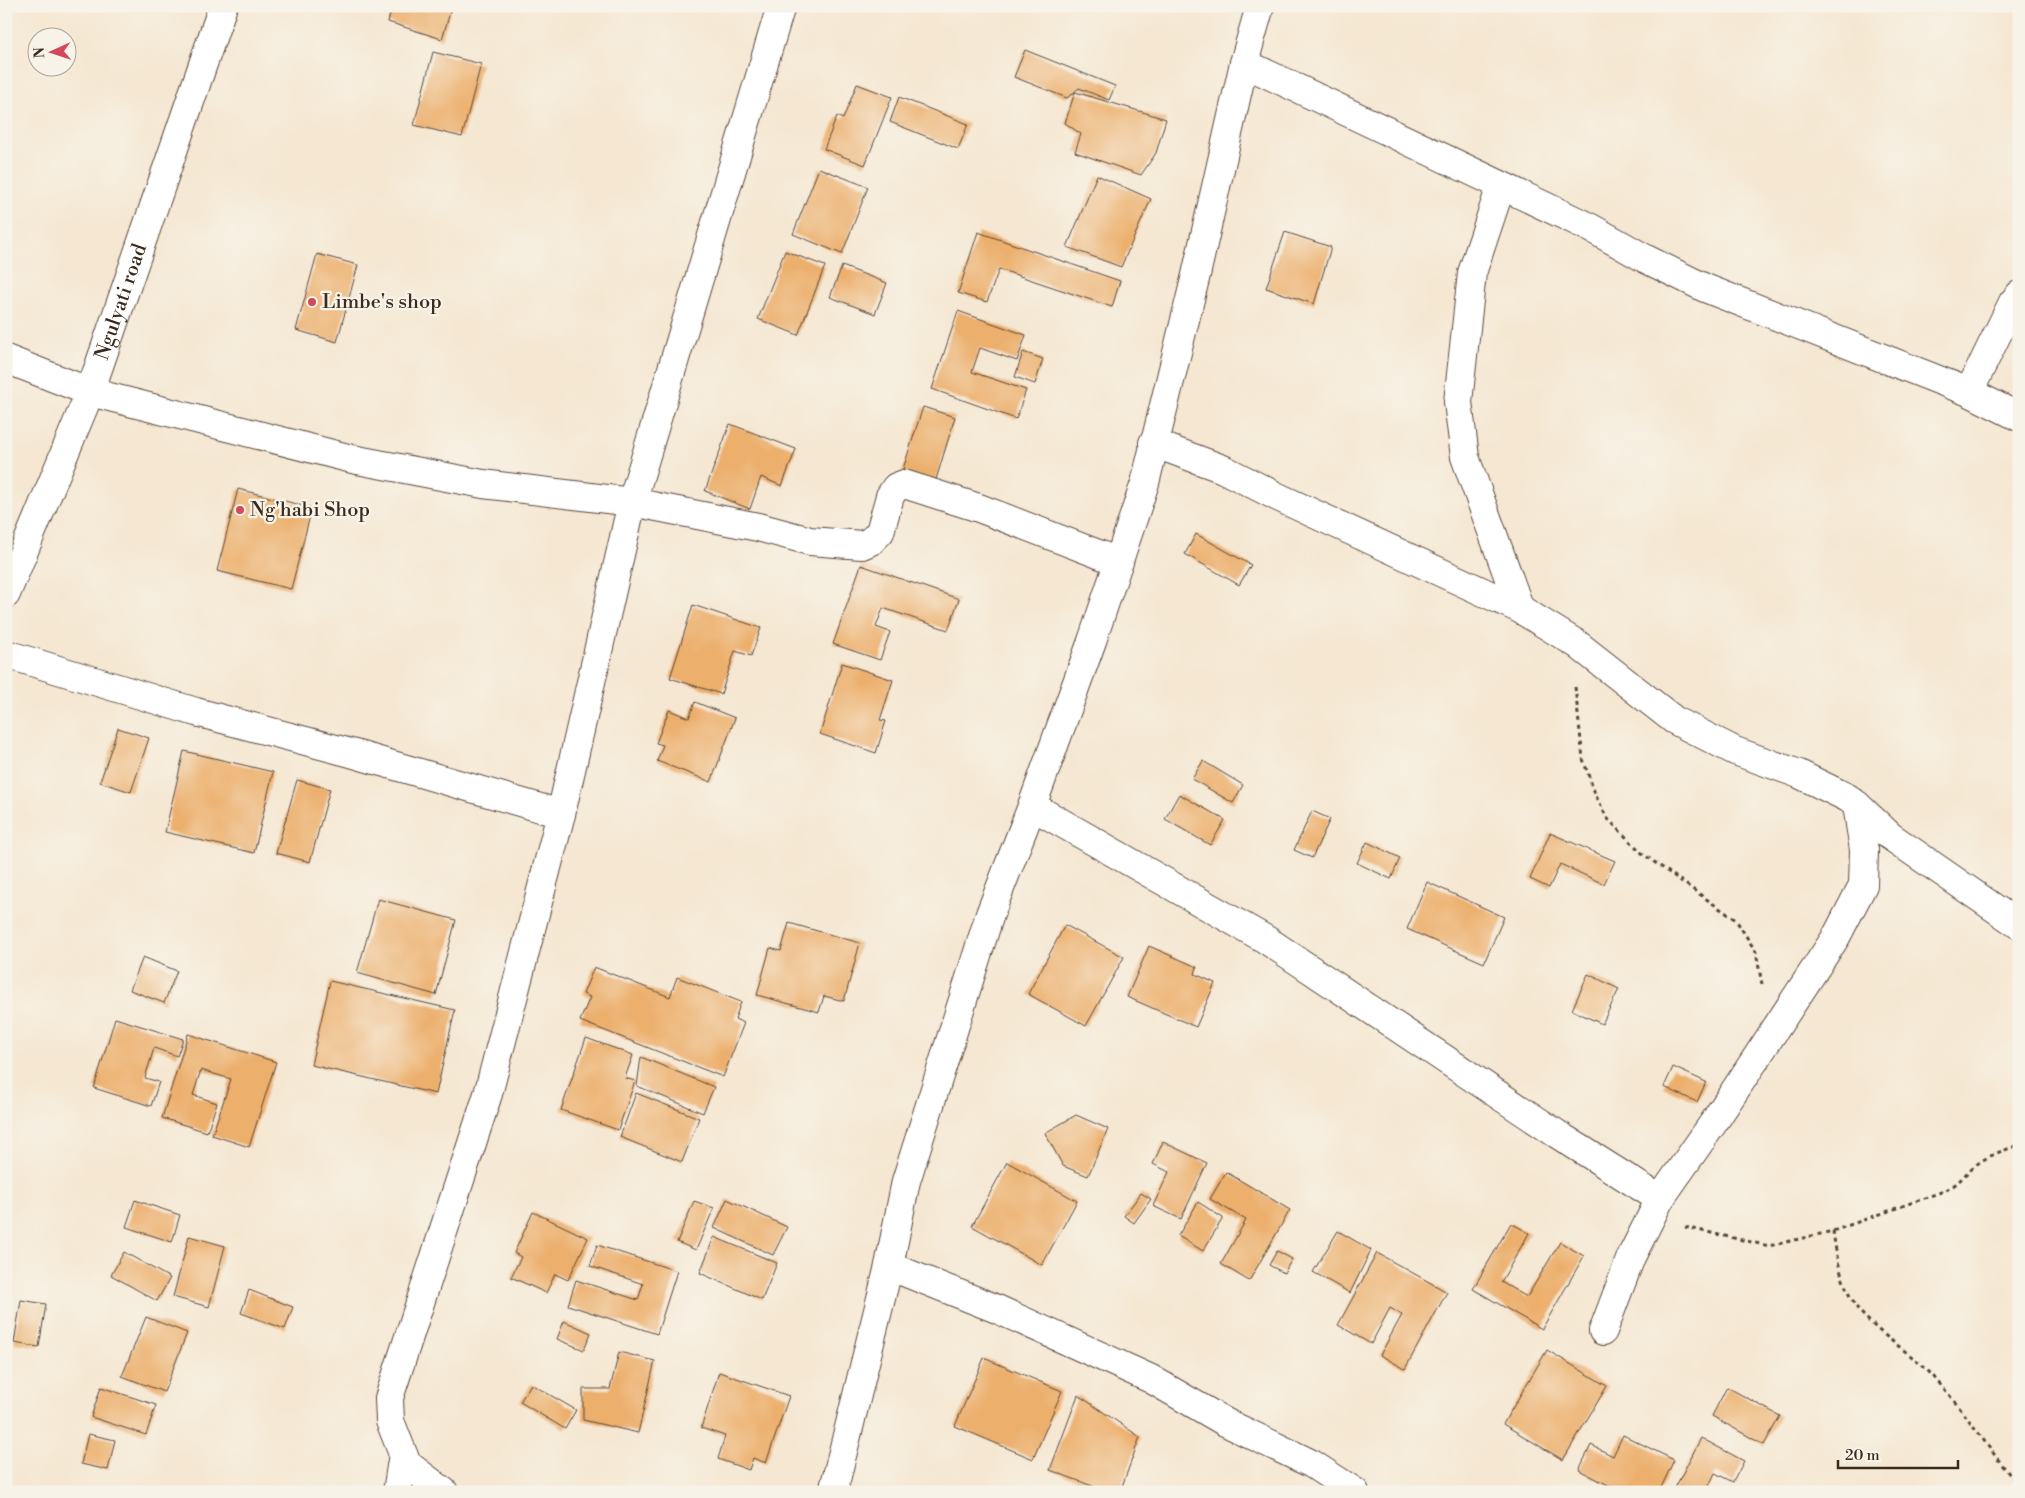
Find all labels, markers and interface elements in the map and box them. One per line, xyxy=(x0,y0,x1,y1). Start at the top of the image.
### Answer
north arrow xyxy=(28,28,78,78)
text: N xyxy=(31,47,49,59)
street label: Ngulyati road xyxy=(89,240,153,363)
place label: Limbe's shop xyxy=(322,290,442,315)
marker: Limbe's shop xyxy=(306,296,318,308)
place label: Ng'habi Shop xyxy=(250,498,370,523)
marker: Ng'habi Shop xyxy=(234,504,246,516)
scale bar xyxy=(1838,1438,1958,1470)
text: 20 m xyxy=(1845,1446,1880,1465)

